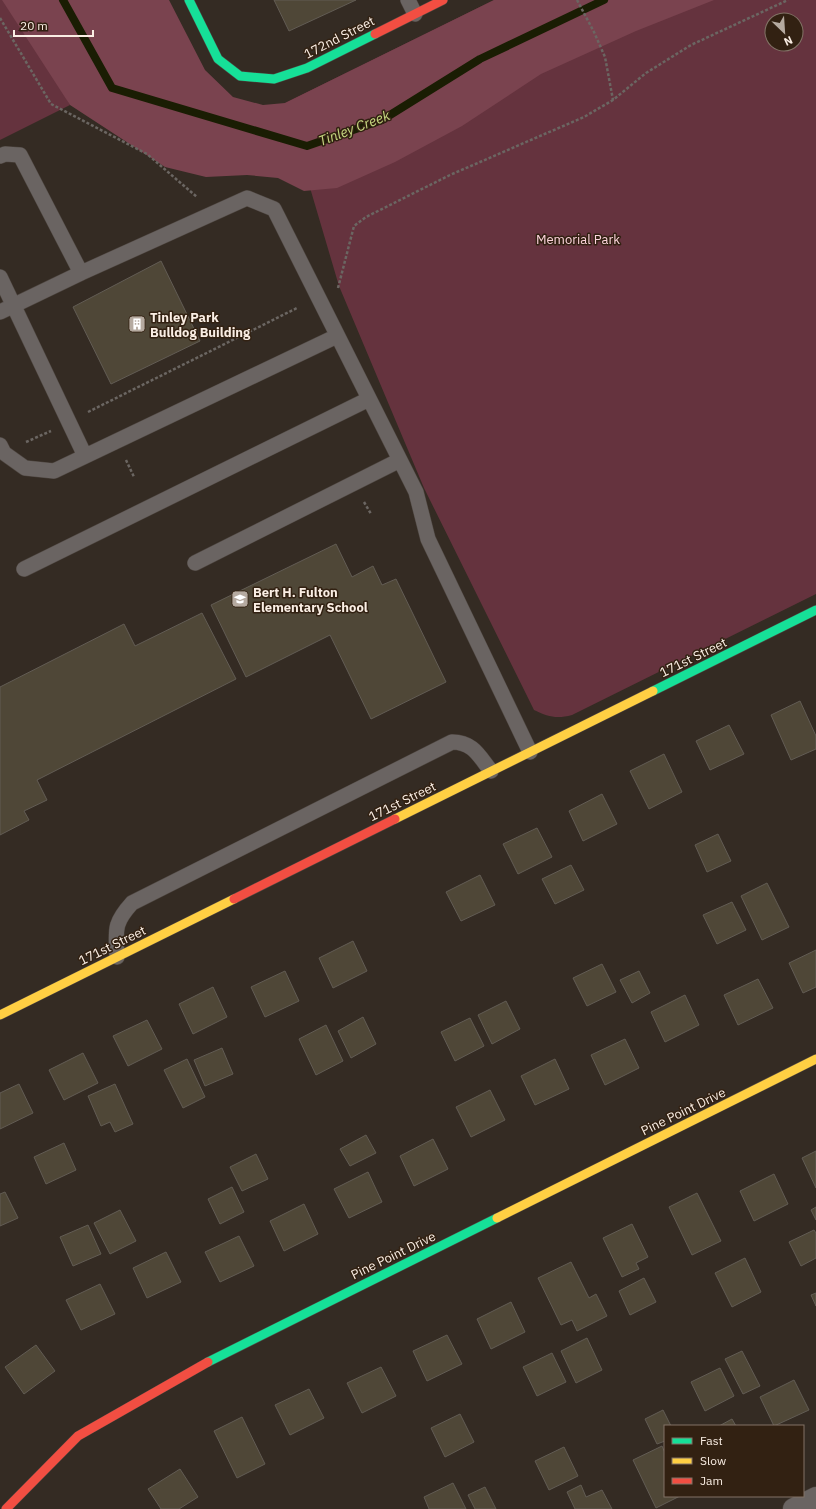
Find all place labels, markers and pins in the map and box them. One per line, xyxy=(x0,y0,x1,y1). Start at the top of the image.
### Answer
place label: Tinley Park Bulldog Building xyxy=(150,309,251,341)
building icon: Tinley Park Bulldog Building xyxy=(127,314,147,334)
place label: Bert H. Fulton Elementary School xyxy=(253,584,368,616)
school or university icon: Bert H. Fulton Elementary School xyxy=(230,589,250,609)

